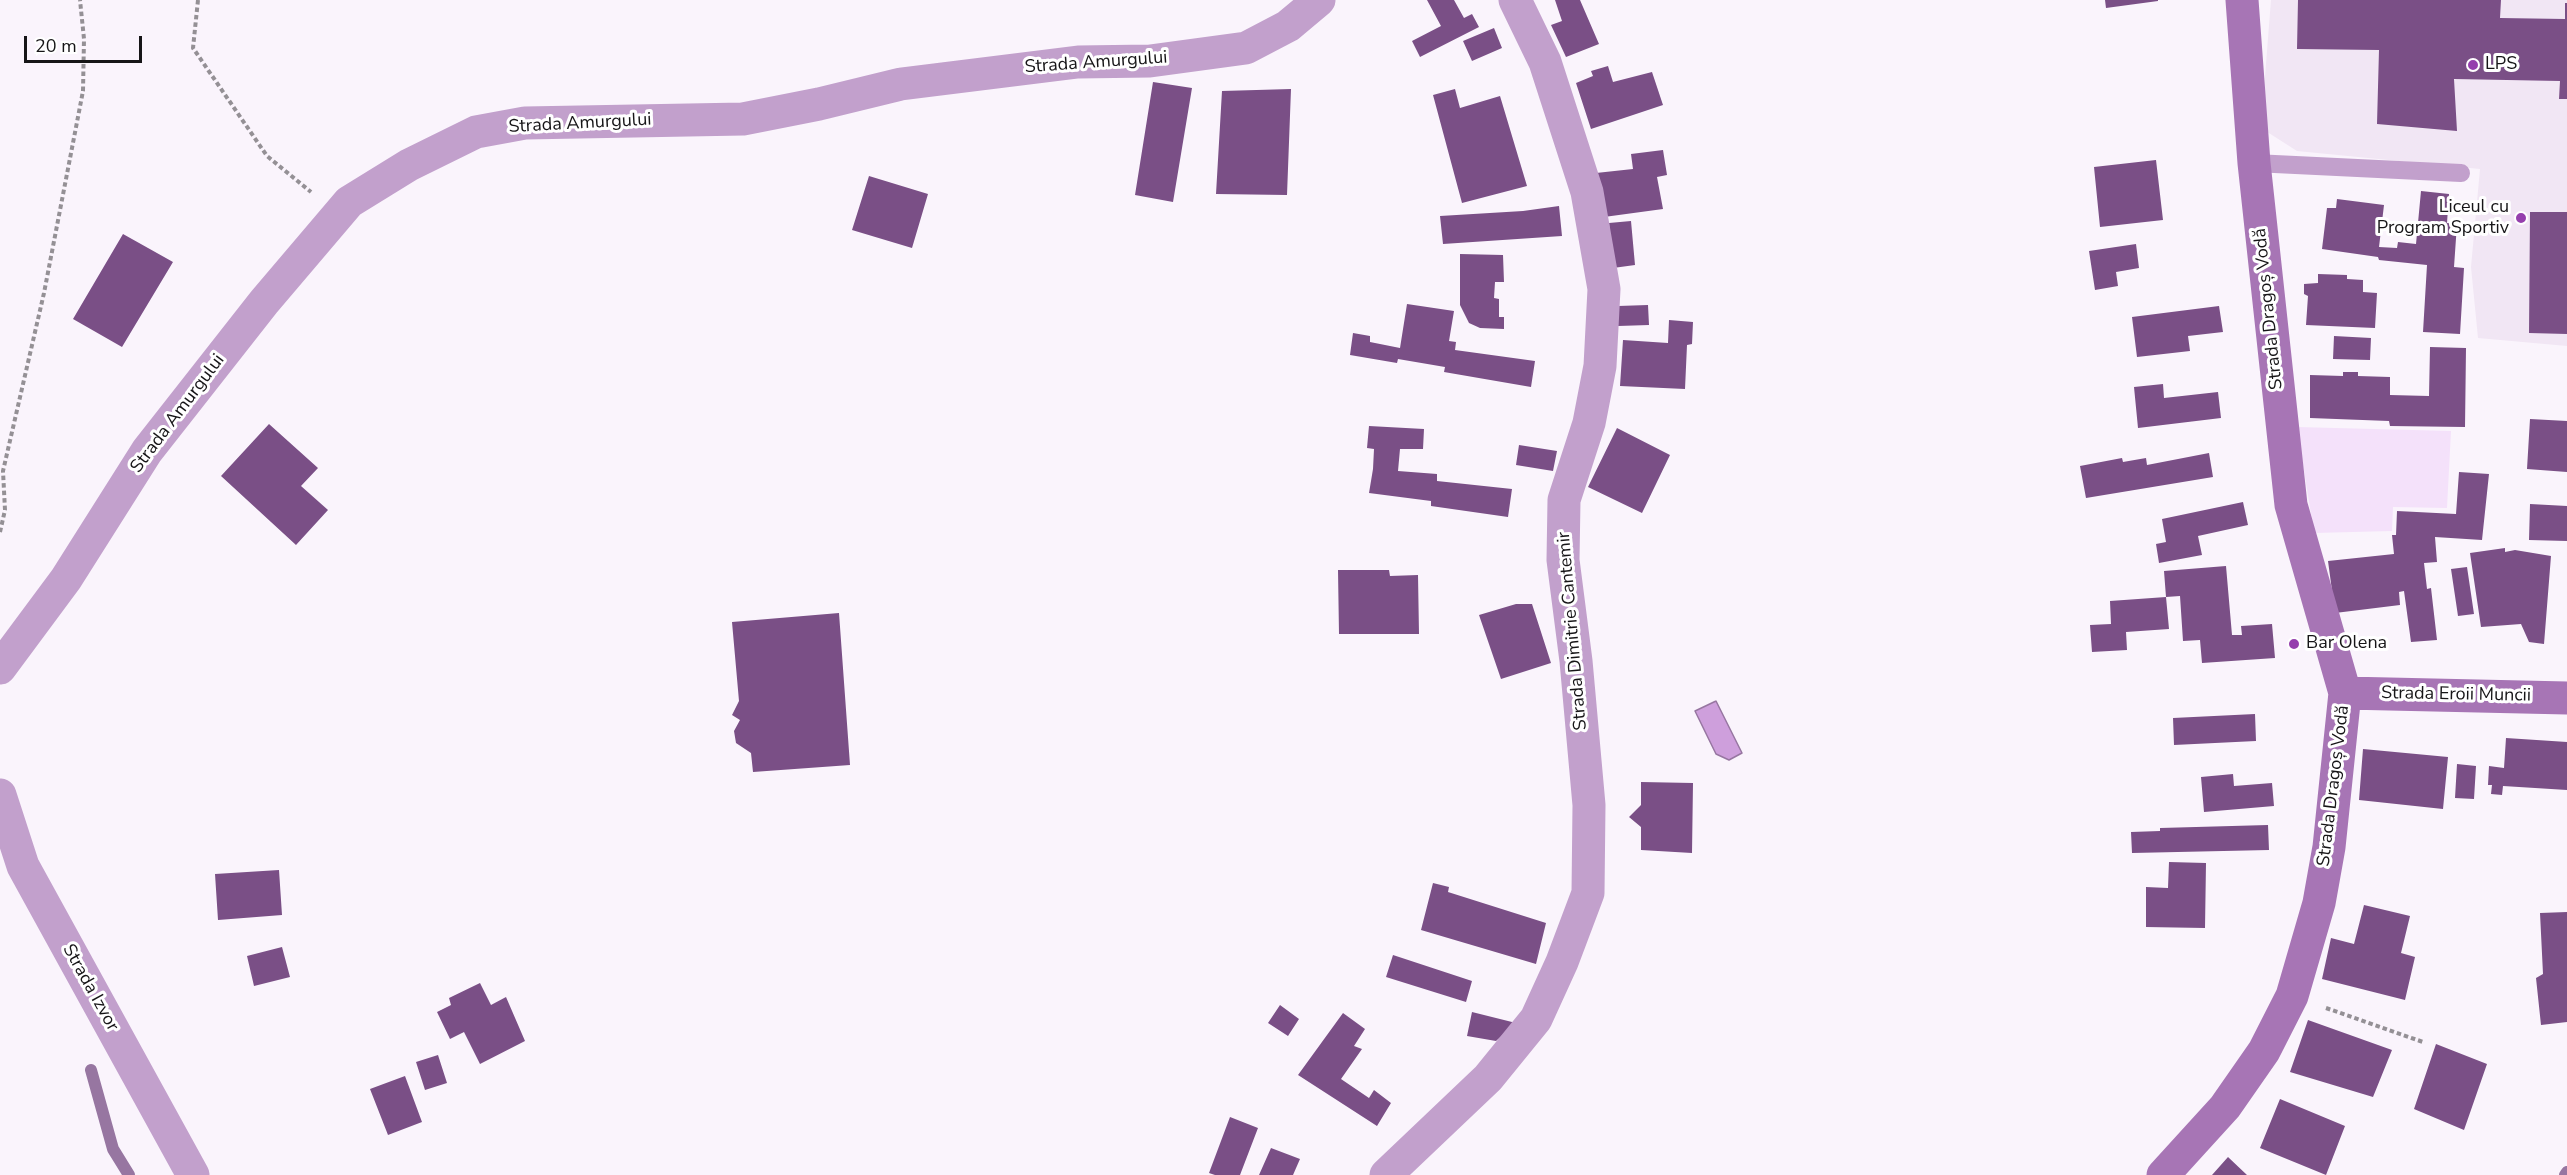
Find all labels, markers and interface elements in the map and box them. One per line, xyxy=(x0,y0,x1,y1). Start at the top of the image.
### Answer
scale bar xyxy=(27,24,146,62)
text: 20 m xyxy=(35,34,77,58)
street label: Strada Amurgului xyxy=(1024,47,1168,79)
place label: LPS xyxy=(2485,54,2517,76)
marker: LPS xyxy=(2466,58,2480,72)
street label: Strada Amurgului xyxy=(508,109,652,139)
place label: Liceul cu Program Sportiv xyxy=(2377,197,2509,240)
marker: Liceul cu Program Sportiv xyxy=(2514,211,2528,225)
street label: Strada Dragoș Vodă xyxy=(2250,227,2288,391)
street label: Strada Amurgului xyxy=(126,350,230,478)
street label: Strada Dimitrie Cantemir xyxy=(1554,531,1592,731)
place label: Bar Olena xyxy=(2306,633,2387,655)
marker: Bar Olena xyxy=(2287,637,2301,651)
street label: Strada Eroii Muncii xyxy=(2381,683,2531,707)
street label: Strada Dragoș Vodă xyxy=(2313,704,2355,868)
street label: Strada Izvor xyxy=(57,941,123,1035)

